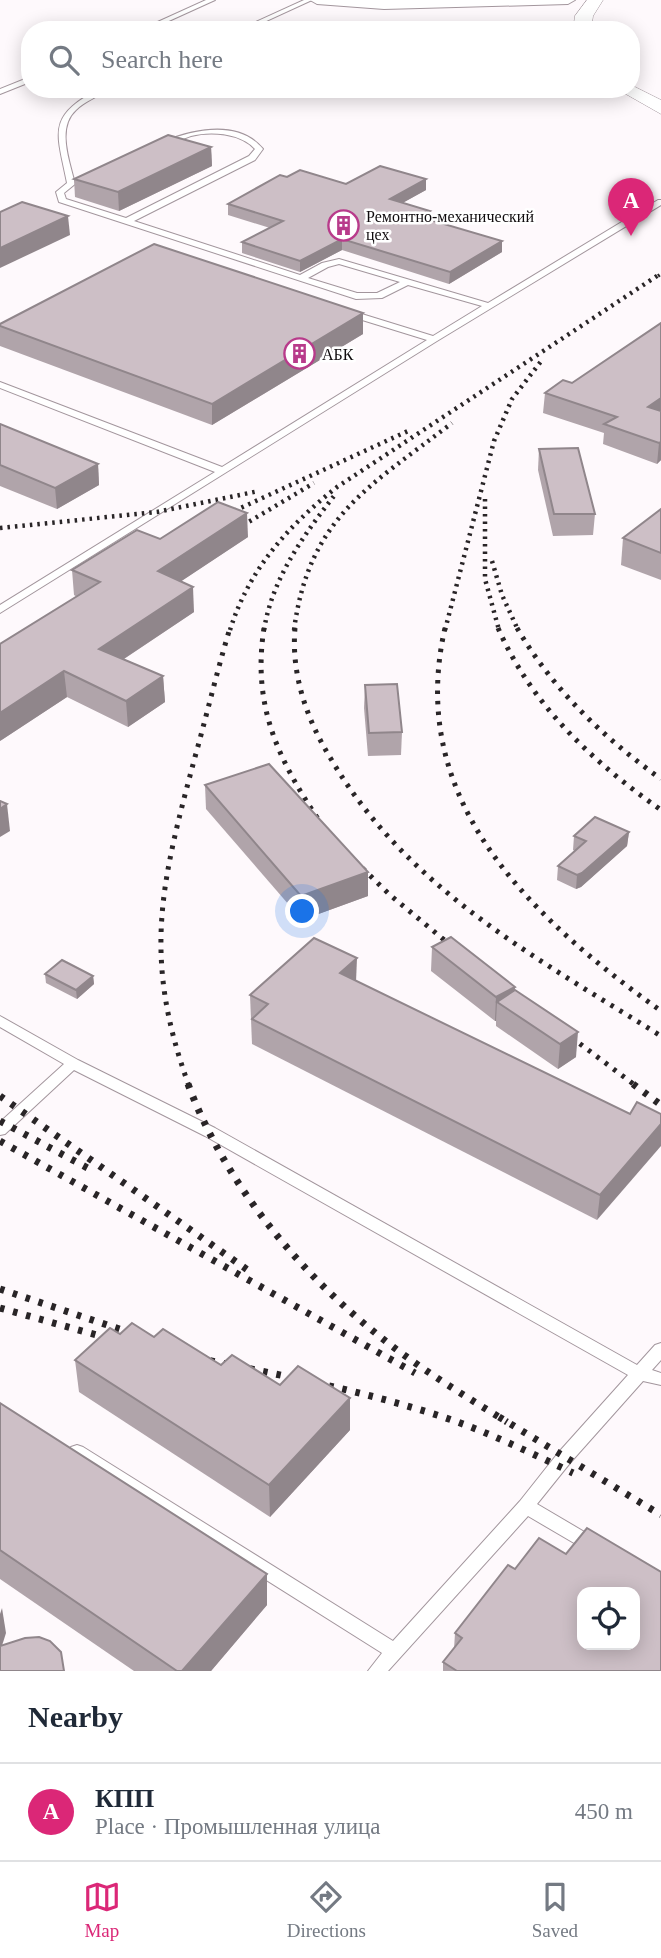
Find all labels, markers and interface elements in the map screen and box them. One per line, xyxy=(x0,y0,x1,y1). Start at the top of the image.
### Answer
search box xyxy=(21,21,640,98)
icon: search xyxy=(45,41,83,79)
text: Search here xyxy=(101,45,223,74)
pin: A xyxy=(608,178,654,236)
building icon: Ремонтно-механический цех xyxy=(326,208,360,242)
place label: Ремонтно-механический цех xyxy=(366,208,534,244)
building icon: АБК xyxy=(282,337,316,371)
place label: АБК xyxy=(322,346,354,363)
your location xyxy=(285,894,319,928)
map controls xyxy=(577,1587,640,1650)
button: locate xyxy=(577,1587,640,1650)
text: Nearby xyxy=(28,1700,123,1733)
text: КПП xyxy=(95,1784,154,1813)
text: A xyxy=(43,1799,59,1824)
text: 450 m xyxy=(575,1799,633,1824)
text: Place · Промышленная улица xyxy=(95,1814,381,1839)
tab: Map xyxy=(83,1878,121,1942)
tab: Directions xyxy=(287,1878,366,1942)
tab: Saved xyxy=(532,1878,578,1942)

